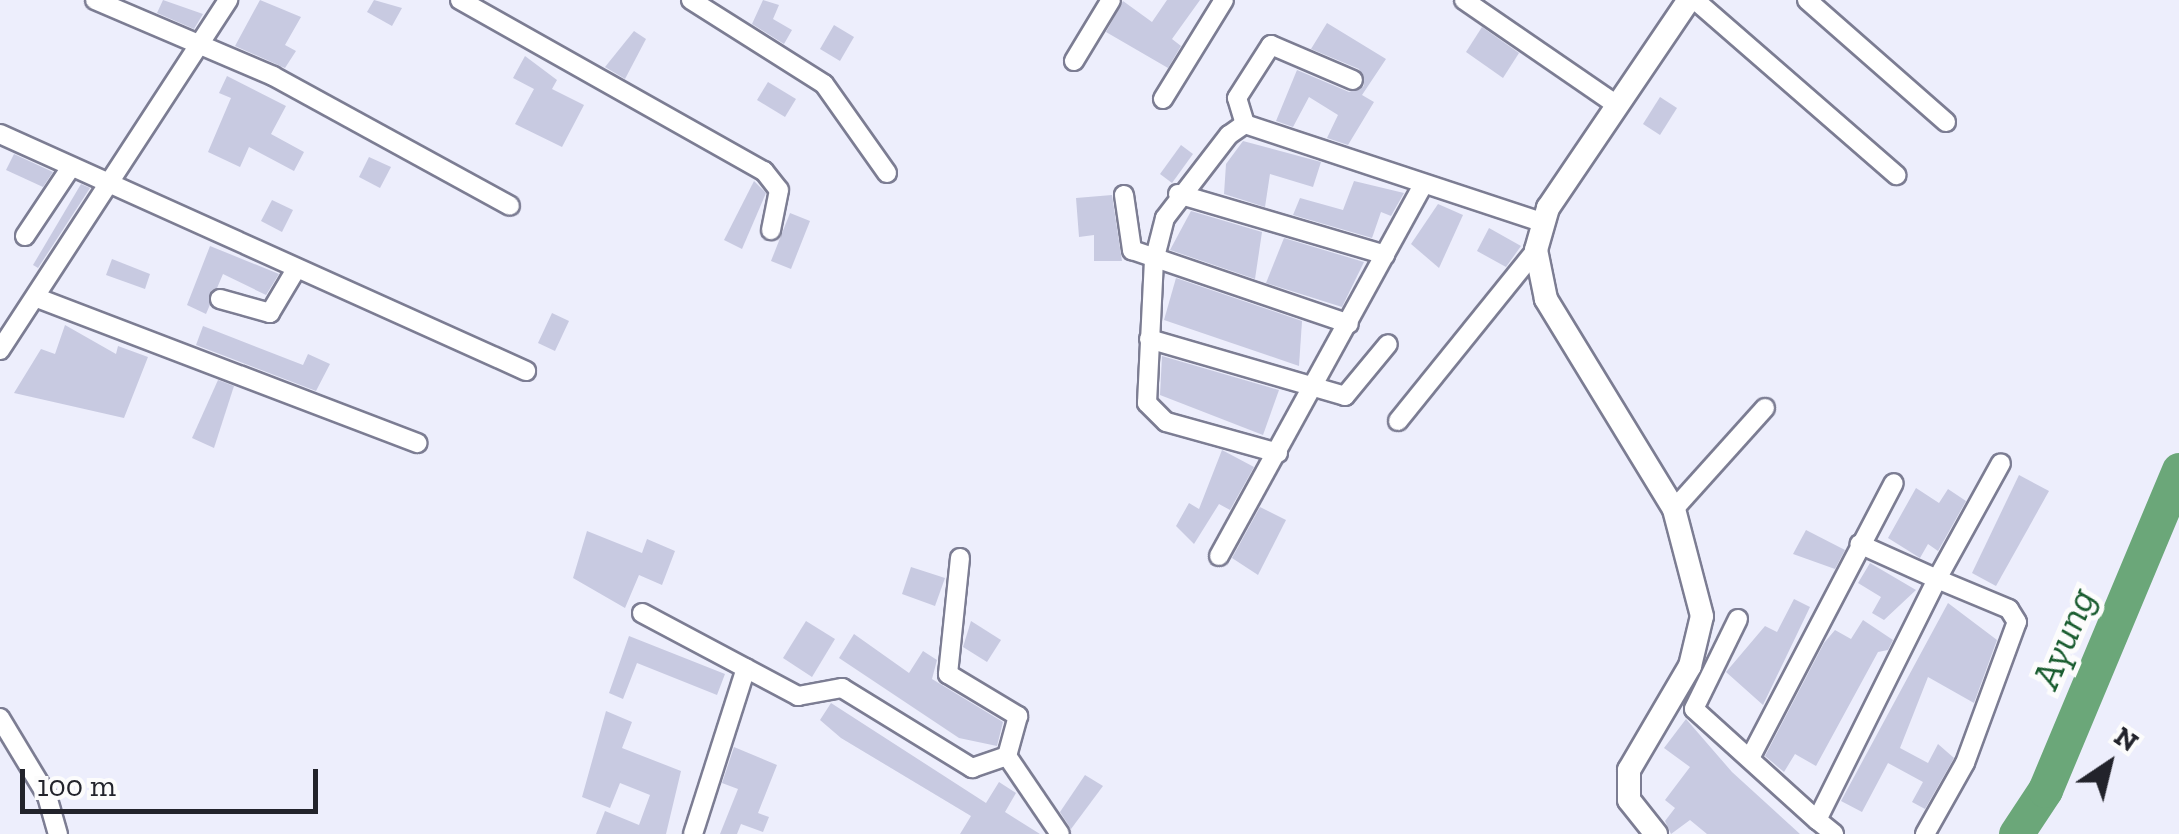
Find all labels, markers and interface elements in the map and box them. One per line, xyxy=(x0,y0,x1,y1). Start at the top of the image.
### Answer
water label: Ayung xyxy=(2020,580,2106,696)
north arrow xyxy=(2059,714,2159,814)
text: N xyxy=(2108,719,2145,759)
scale bar xyxy=(25,749,322,811)
text: 100 m xyxy=(37,768,116,804)

